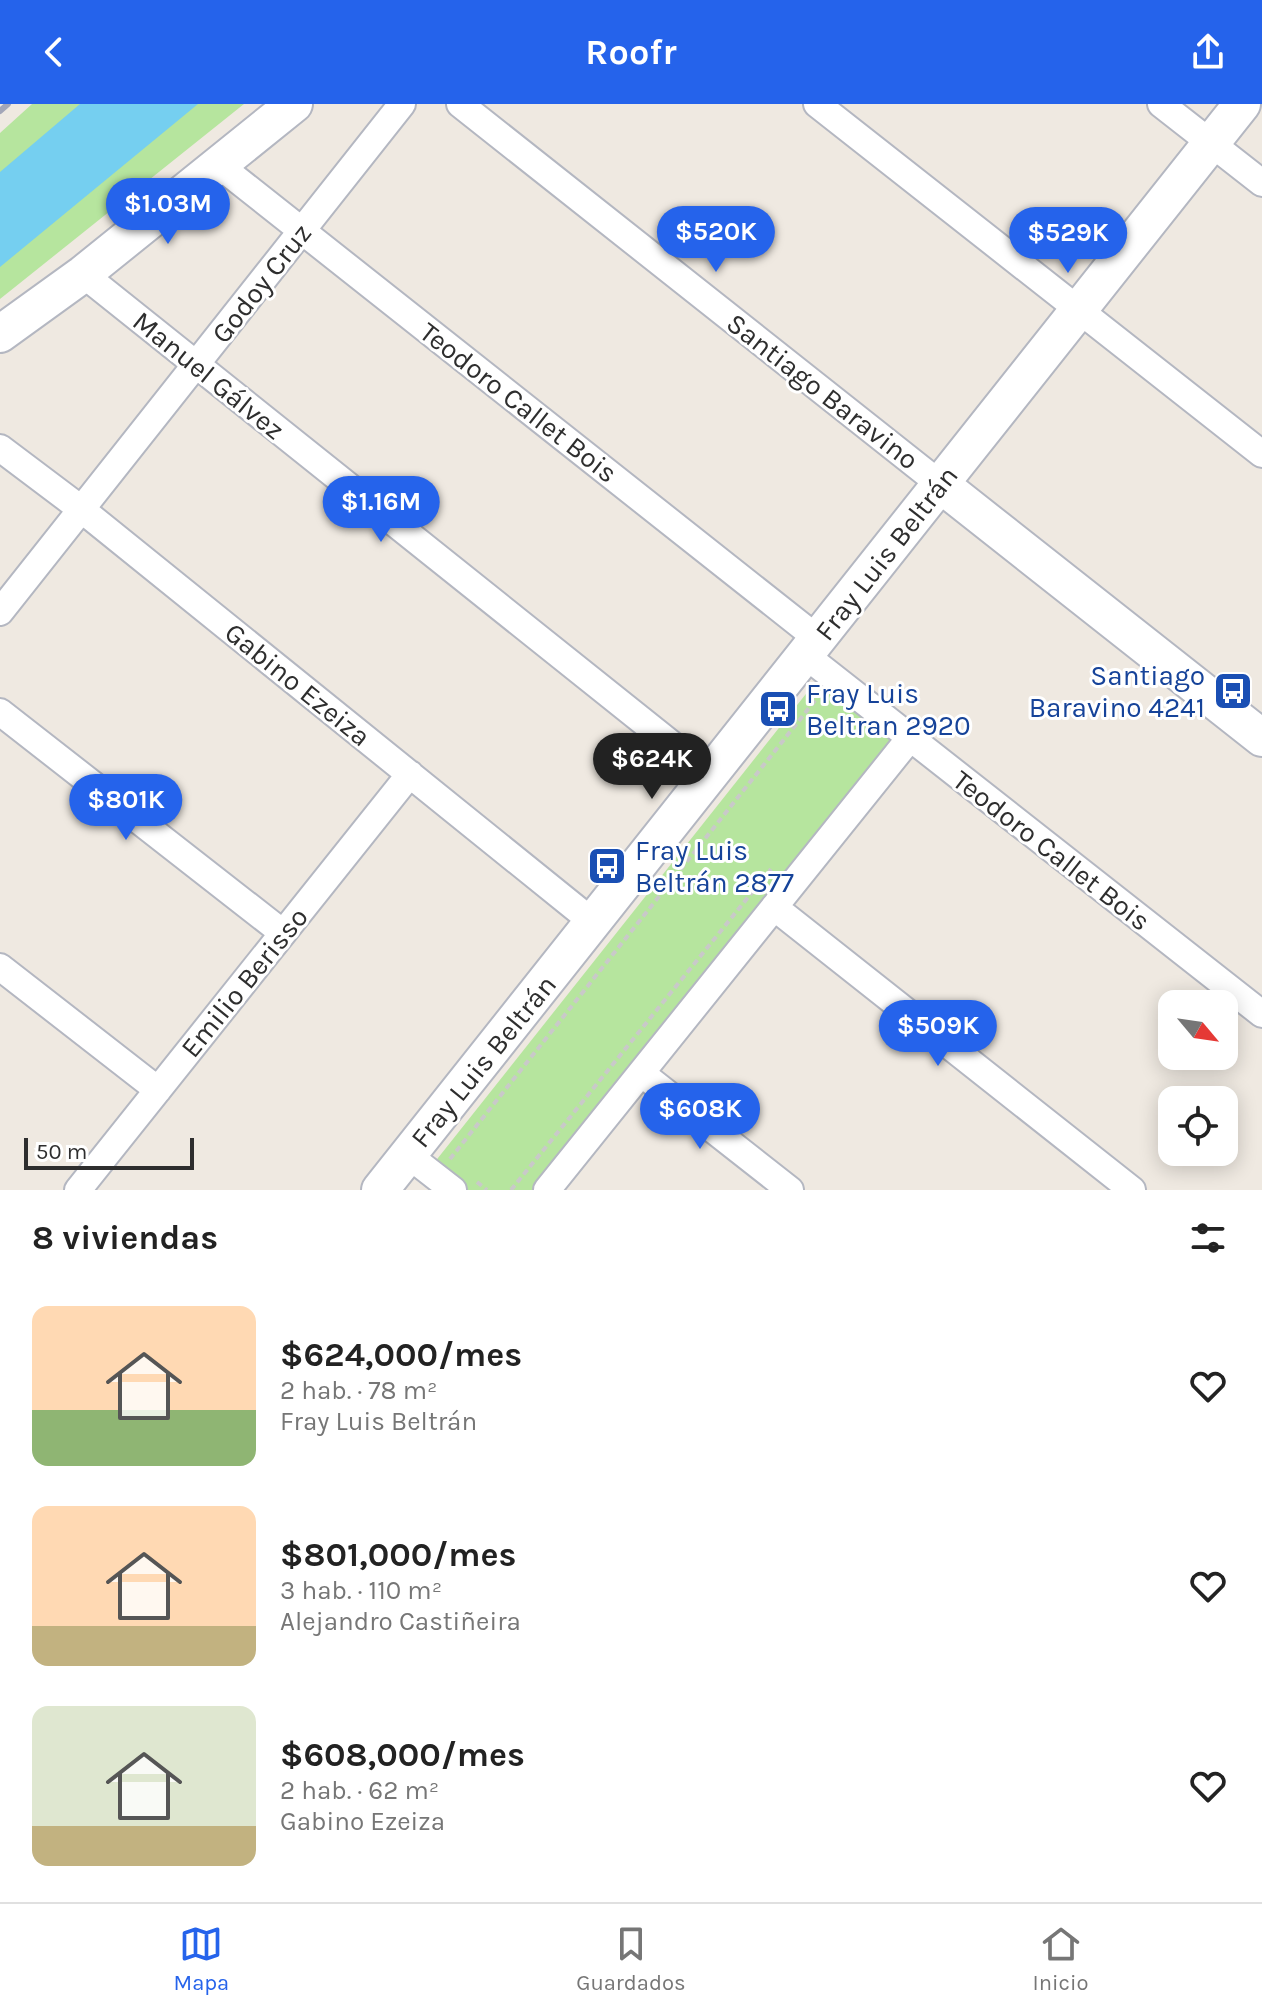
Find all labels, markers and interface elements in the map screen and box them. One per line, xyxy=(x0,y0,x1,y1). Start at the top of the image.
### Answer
icon: back xyxy=(32,30,76,74)
icon: share xyxy=(1186,30,1230,74)
text: Roofr xyxy=(585,31,677,73)
pin: $1.03M xyxy=(103,178,233,246)
text: $1.03M xyxy=(124,188,212,219)
pin: $520K xyxy=(660,206,772,274)
pin: $529K xyxy=(1012,207,1124,275)
text: $520K xyxy=(675,216,757,247)
street label: Godoy Cruz xyxy=(205,217,318,350)
text: $529K xyxy=(1027,217,1109,248)
street label: Manuel Gálvez xyxy=(126,304,291,446)
street label: Santiago Baravino xyxy=(720,306,925,477)
street label: Teodoro Callet Bois xyxy=(414,315,624,490)
street label: Fray Luis Beltrán xyxy=(808,460,965,647)
pin: $1.16M xyxy=(316,476,446,544)
text: $1.16M xyxy=(341,486,421,517)
street label: Gabino Ezeiza xyxy=(218,616,377,753)
place label: Santiago Baravino 4241 xyxy=(1029,659,1205,724)
bus stop icon: Santiago Baravino 4241 xyxy=(1212,670,1254,712)
place label: Fray Luis Beltran 2920 xyxy=(806,677,971,742)
bus stop icon: Fray Luis Beltran 2920 xyxy=(757,688,799,730)
pin: $624K xyxy=(596,733,708,801)
text: $624K xyxy=(611,743,693,774)
street label: Teodoro Callet Bois xyxy=(947,763,1157,938)
pin: $801K xyxy=(70,774,182,842)
text: $801K xyxy=(87,784,165,815)
place label: Fray Luis Beltrán 2877 xyxy=(635,834,794,899)
bus stop icon: Fray Luis Beltrán 2877 xyxy=(586,845,628,887)
street label: Emilio Berisso xyxy=(174,901,315,1064)
street label: Fray Luis Beltrán xyxy=(404,968,563,1154)
north arrow xyxy=(1158,990,1238,1070)
map controls xyxy=(1158,990,1238,1166)
pin: $509K xyxy=(882,1000,994,1068)
text: $509K xyxy=(897,1010,979,1041)
pin: $608K xyxy=(644,1083,756,1151)
button: locate xyxy=(1158,1086,1238,1166)
text: $608K xyxy=(658,1093,742,1124)
scale bar xyxy=(24,1134,194,1170)
text: 50 m xyxy=(36,1139,87,1165)
icon: filters xyxy=(1186,1216,1230,1260)
text: 8 viviendas xyxy=(32,1218,218,1258)
text: $624,000/mes xyxy=(280,1335,522,1375)
icon: home xyxy=(96,1338,192,1434)
icon: heart xyxy=(1186,1364,1230,1408)
text: 2 hab. · 78 m² xyxy=(280,1375,437,1406)
text: Fray Luis Beltrán xyxy=(280,1406,477,1437)
text: $801,000/mes xyxy=(280,1535,516,1575)
icon: home xyxy=(96,1538,192,1634)
icon: heart xyxy=(1186,1564,1230,1608)
text: 3 hab. · 110 m² xyxy=(280,1575,442,1606)
text: Alejandro Castiñeira xyxy=(280,1606,521,1637)
text: $608,000/mes xyxy=(280,1735,525,1775)
icon: home xyxy=(96,1738,192,1834)
icon: heart xyxy=(1186,1764,1230,1808)
text: 2 hab. · 62 m² xyxy=(280,1775,439,1806)
text: Gabino Ezeiza xyxy=(280,1806,445,1837)
tab: Mapa xyxy=(174,1922,229,1996)
tab: Guardados xyxy=(576,1922,686,1996)
tab: Inicio xyxy=(1033,1922,1088,1996)

